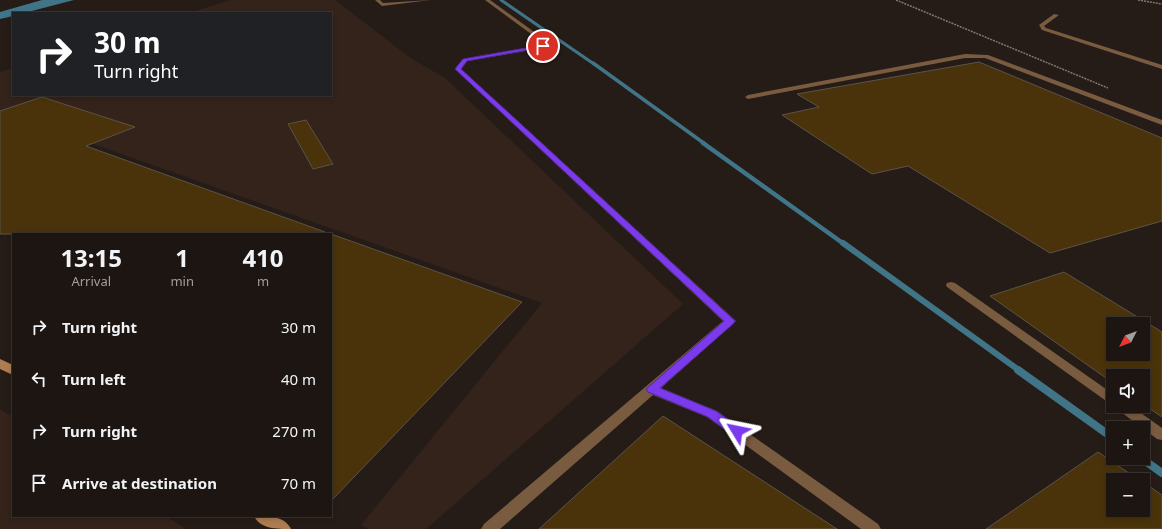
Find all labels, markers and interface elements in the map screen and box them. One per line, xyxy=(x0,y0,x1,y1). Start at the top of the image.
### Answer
text: 30 m xyxy=(94,23,161,61)
icon: right xyxy=(28,28,80,80)
pin xyxy=(526,29,560,63)
icon: arrive xyxy=(532,35,554,57)
text: Turn right xyxy=(94,59,178,83)
text: 13:15 xyxy=(60,241,122,274)
text: 1 xyxy=(175,241,189,274)
text: 410 xyxy=(242,241,284,274)
text: Arrival xyxy=(71,272,111,290)
text: min xyxy=(170,272,194,290)
text: m xyxy=(257,272,269,290)
icon: right xyxy=(28,316,50,338)
text: Turn right xyxy=(62,317,137,337)
text: 30 m xyxy=(281,317,316,337)
north arrow xyxy=(1106,317,1150,361)
map controls xyxy=(1106,317,1150,517)
icon: left xyxy=(28,368,50,390)
text: Turn left xyxy=(62,369,126,389)
text: 40 m xyxy=(281,369,316,389)
button: sound xyxy=(1106,369,1150,413)
position arrow xyxy=(716,410,758,452)
icon: right xyxy=(28,420,50,442)
text: Turn right xyxy=(62,421,137,441)
text: 270 m xyxy=(272,421,316,441)
button: + xyxy=(1106,421,1150,465)
icon: arrive xyxy=(28,472,50,494)
text: Arrive at destination xyxy=(62,473,217,493)
text: 70 m xyxy=(281,473,316,493)
button: − xyxy=(1106,473,1150,517)

